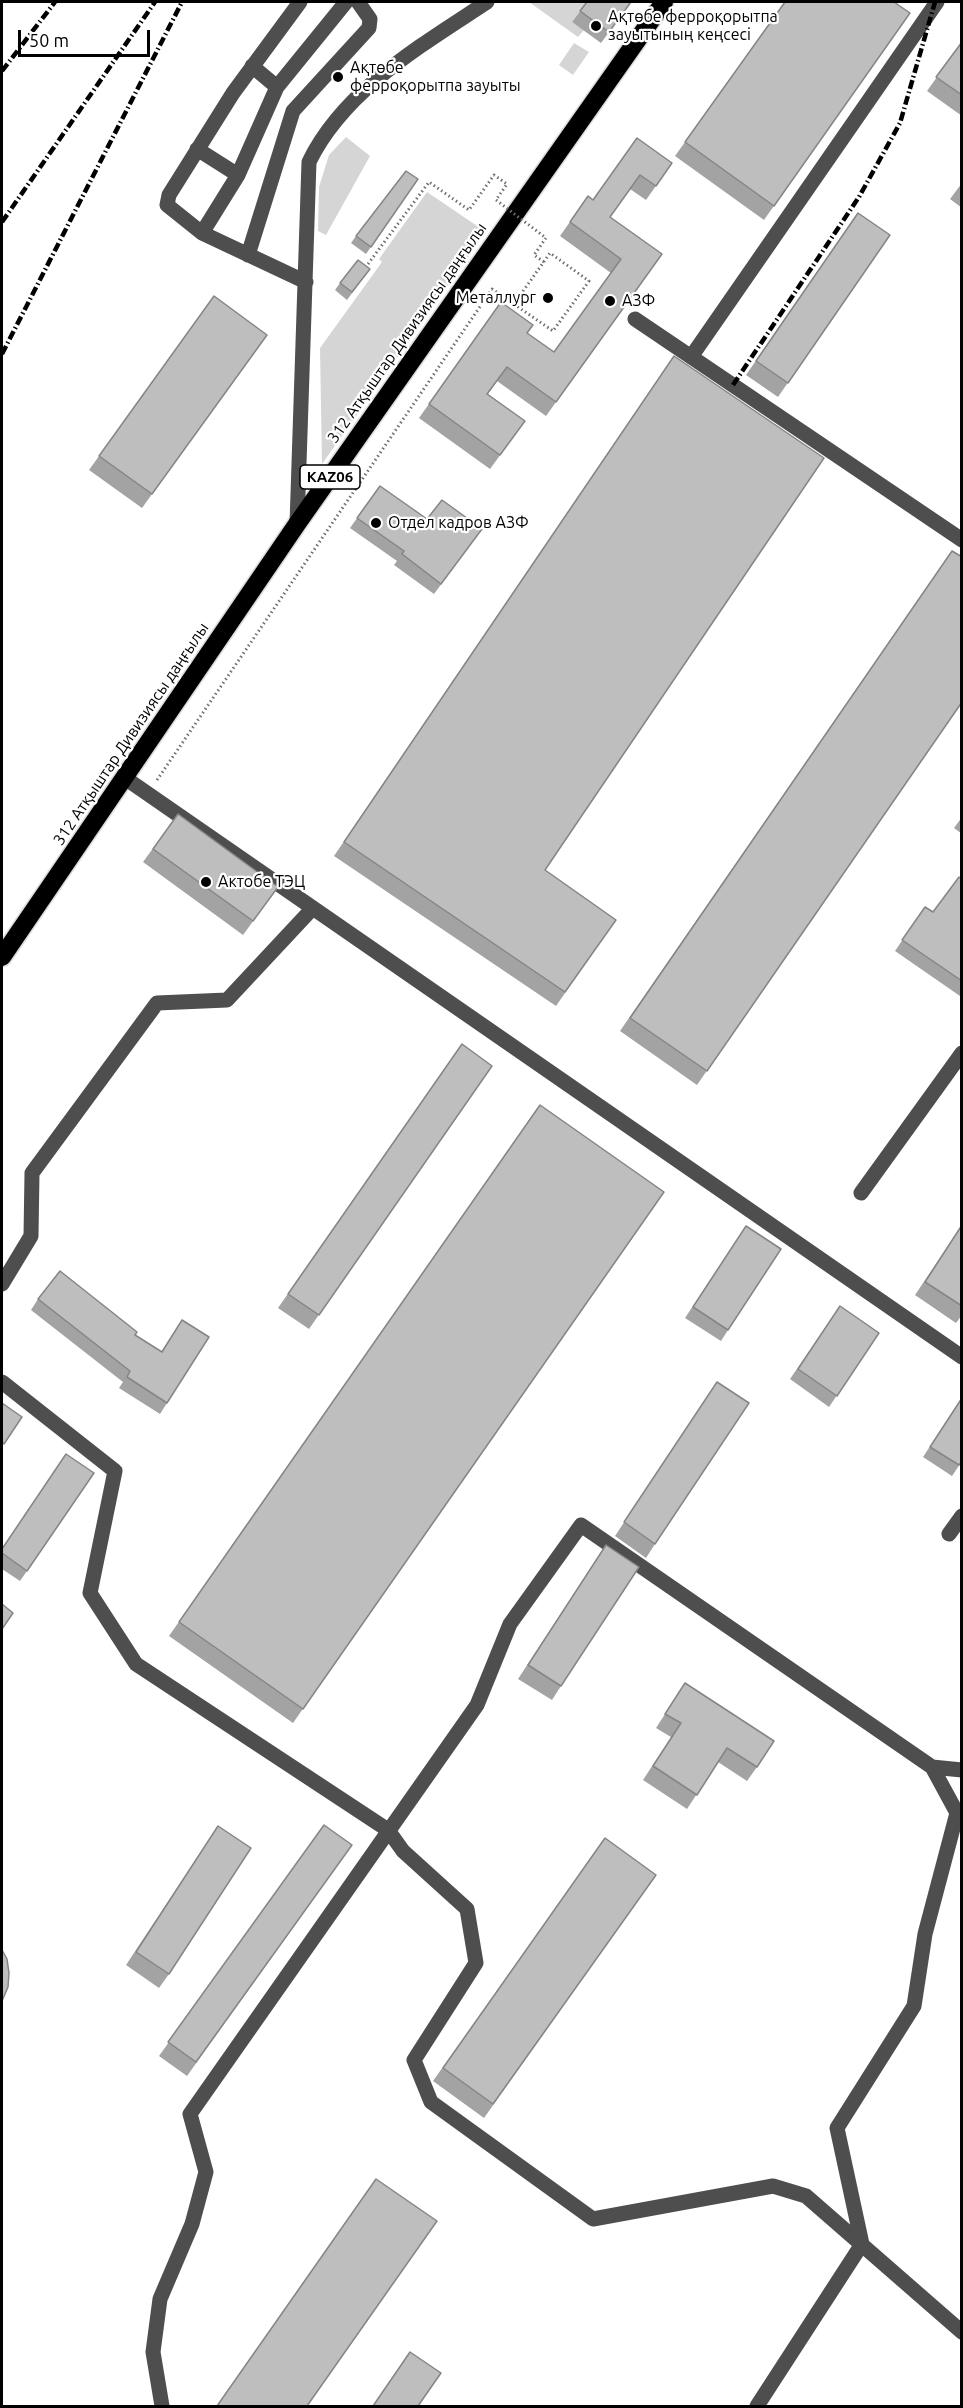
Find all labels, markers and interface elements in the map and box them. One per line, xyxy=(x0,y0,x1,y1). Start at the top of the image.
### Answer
place label: Ақтөбе ферроқорытпа зауытының кеңсесі xyxy=(608,7,778,45)
scale bar xyxy=(21,18,153,56)
marker: Ақтөбе ферроқорытпа зауытының кеңсесі xyxy=(589,19,603,33)
text: 50 m xyxy=(29,30,69,50)
place label: Ақтөбе ферроқорытпа зауыты xyxy=(350,58,521,96)
marker: Ақтөбе ферроқорытпа зауыты xyxy=(331,70,345,84)
street label: 312 Атқыштар Дивизиясы даңғылы xyxy=(323,219,491,447)
place label: Металлург xyxy=(456,288,536,308)
marker: Металлург xyxy=(541,291,555,305)
place label: АЗФ xyxy=(622,291,655,311)
marker: АЗФ xyxy=(603,294,617,308)
road number: KАZ06 xyxy=(300,465,360,489)
place label: Отдел кадров АЗФ xyxy=(388,513,529,533)
marker: Отдел кадров АЗФ xyxy=(369,516,383,530)
street label: 312 Атқыштар Дивизиясы даңғылы xyxy=(49,619,213,849)
place label: Актобе ТЭЦ xyxy=(218,872,305,892)
marker: Актобе ТЭЦ xyxy=(199,875,213,889)

